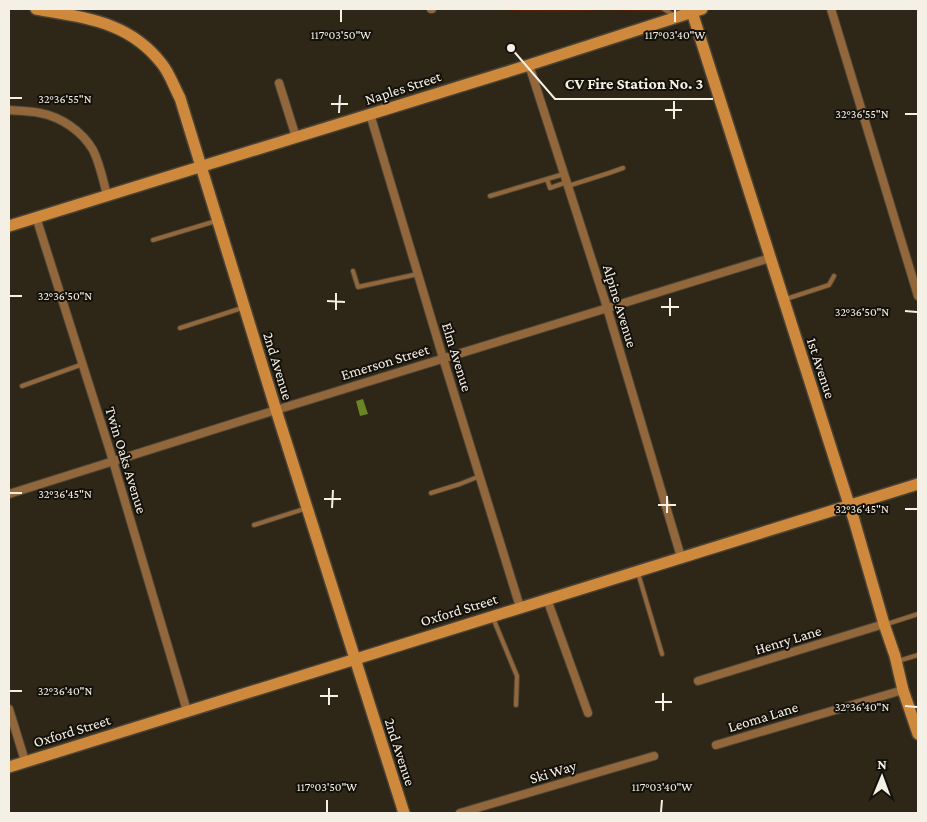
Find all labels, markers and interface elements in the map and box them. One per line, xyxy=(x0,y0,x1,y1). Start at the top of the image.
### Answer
text: 117°03'50"W xyxy=(311,28,371,42)
text: 117°03'40"W xyxy=(645,28,705,42)
street label: Naples Street xyxy=(363,68,444,109)
callout: CV Fire Station No. 3 xyxy=(555,68,713,99)
text: CV Fire Station No. 3 xyxy=(565,75,703,92)
text: 32°36'55"N xyxy=(38,92,92,106)
text: 32°36'55"N xyxy=(835,107,889,121)
street label: Alpine Avenue xyxy=(599,263,640,350)
text: 32°36'50"N xyxy=(38,289,92,303)
text: 32°36'50"N xyxy=(835,305,889,319)
street label: Elm Avenue xyxy=(439,321,475,394)
street label: 2nd Avenue xyxy=(260,330,296,402)
street label: 1st Avenue xyxy=(804,336,838,401)
street label: Emerson Street xyxy=(339,341,432,383)
street label: Twin Oaks Avenue xyxy=(102,405,150,516)
text: 32°36'45"N xyxy=(38,487,92,501)
text: 32°36'45"N xyxy=(835,502,889,516)
street label: Oxford Street xyxy=(419,590,500,629)
street label: Henry Lane xyxy=(753,622,824,659)
text: 32°36'40"N xyxy=(38,684,92,698)
street label: Leoma Lane xyxy=(726,699,800,735)
text: 32°36'40"N xyxy=(835,700,889,714)
street label: Oxford Street xyxy=(32,711,113,750)
street label: 2nd Avenue xyxy=(382,716,419,788)
north arrow xyxy=(857,752,907,802)
text: N xyxy=(877,756,888,772)
street label: Ski Way xyxy=(528,757,579,788)
text: 117°03'50"W xyxy=(297,780,357,794)
text: 117°03'40"W xyxy=(632,780,692,794)

